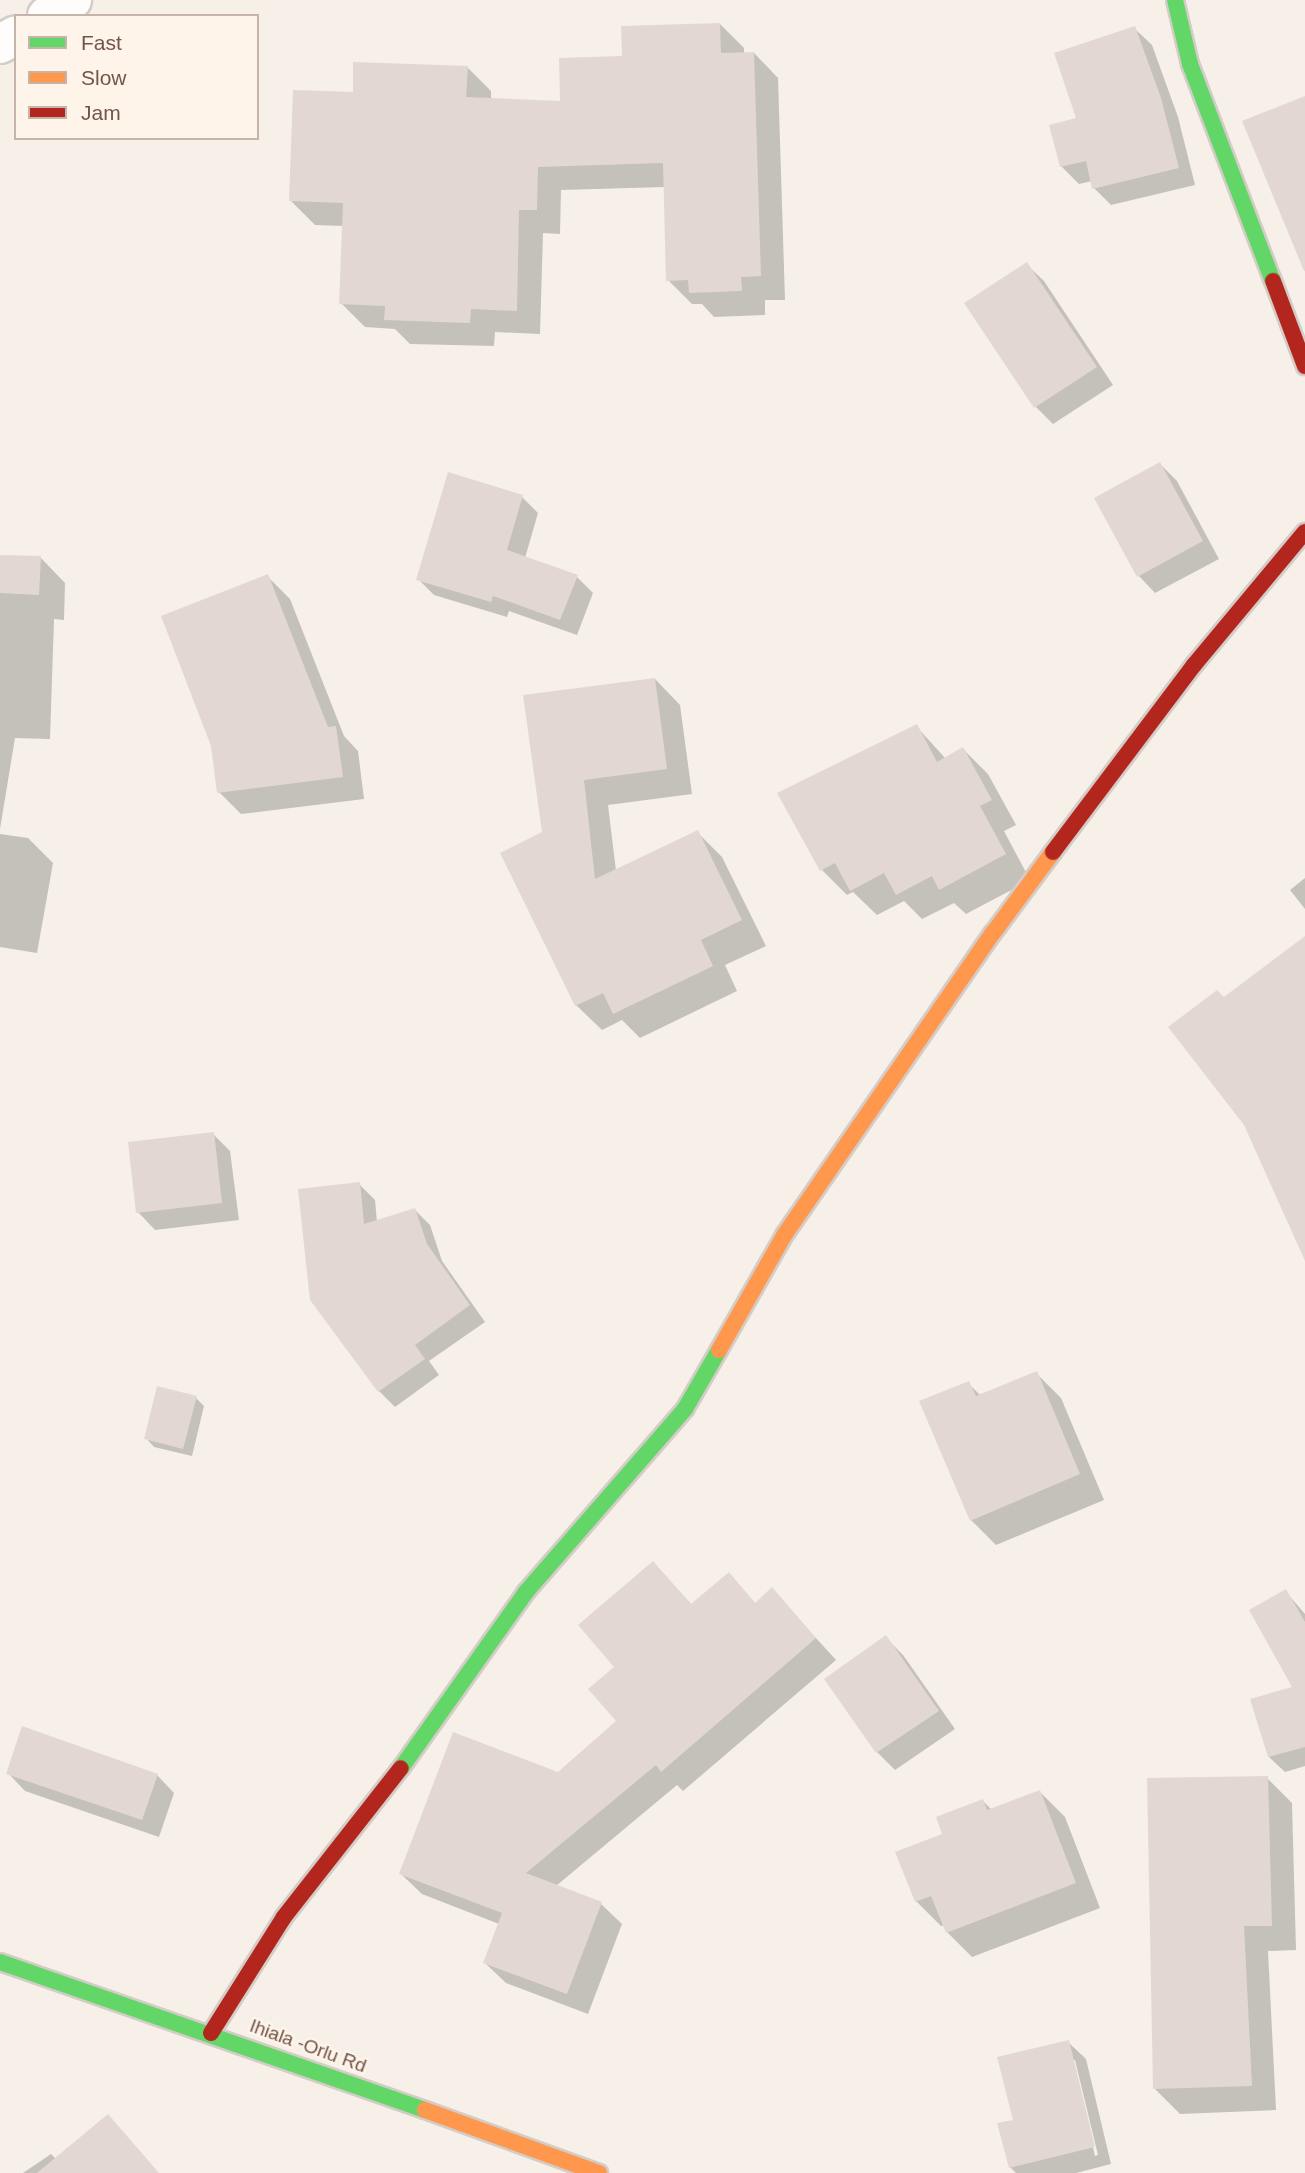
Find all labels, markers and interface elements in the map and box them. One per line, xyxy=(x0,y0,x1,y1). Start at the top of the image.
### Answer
legend xyxy=(14,14,259,140)
text: Fast xyxy=(81,31,122,54)
text: Slow xyxy=(81,66,127,89)
text: Jam xyxy=(81,101,121,124)
street label: Ihiala -Orlu Rd xyxy=(247,2014,369,2078)

